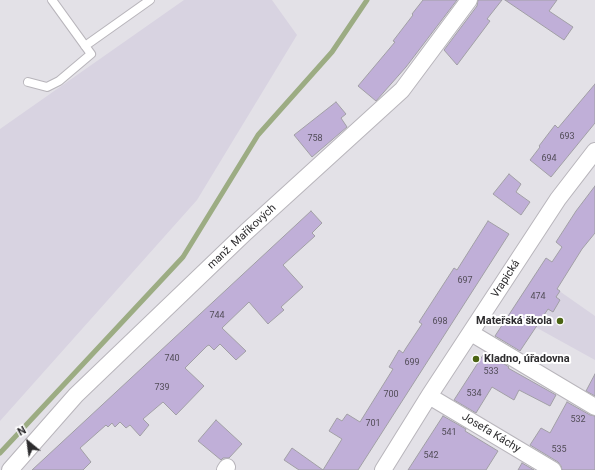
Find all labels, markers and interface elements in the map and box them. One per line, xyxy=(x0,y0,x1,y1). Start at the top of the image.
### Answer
house number: 693 xyxy=(559,132,575,142)
house number: 758 xyxy=(307,134,323,144)
house number: 694 xyxy=(541,154,557,164)
street label: manž. Maříkových xyxy=(205,202,279,272)
street label: Vrapická xyxy=(489,258,523,300)
house number: 697 xyxy=(457,276,473,286)
house number: 474 xyxy=(530,292,546,302)
house number: 744 xyxy=(209,311,225,321)
place label: Mateřská škola xyxy=(476,314,552,328)
marker: Mateřská škola xyxy=(555,316,565,326)
house number: 698 xyxy=(432,317,448,327)
place label: Kladno, úřadovna xyxy=(484,352,570,366)
house number: 740 xyxy=(164,354,180,364)
marker: Kladno, úřadovna xyxy=(471,354,481,364)
house number: 699 xyxy=(404,358,420,368)
house number: 533 xyxy=(483,367,499,377)
house number: 739 xyxy=(154,383,170,393)
house number: 534 xyxy=(466,389,482,399)
house number: 700 xyxy=(383,390,399,400)
street label: Josefa Káchy xyxy=(459,410,523,456)
house number: 532 xyxy=(570,415,586,425)
house number: 701 xyxy=(365,419,381,429)
north arrow xyxy=(8,422,48,462)
text: N xyxy=(15,424,28,439)
house number: 541 xyxy=(441,428,457,438)
house number: 535 xyxy=(551,445,567,455)
house number: 542 xyxy=(423,451,439,461)

